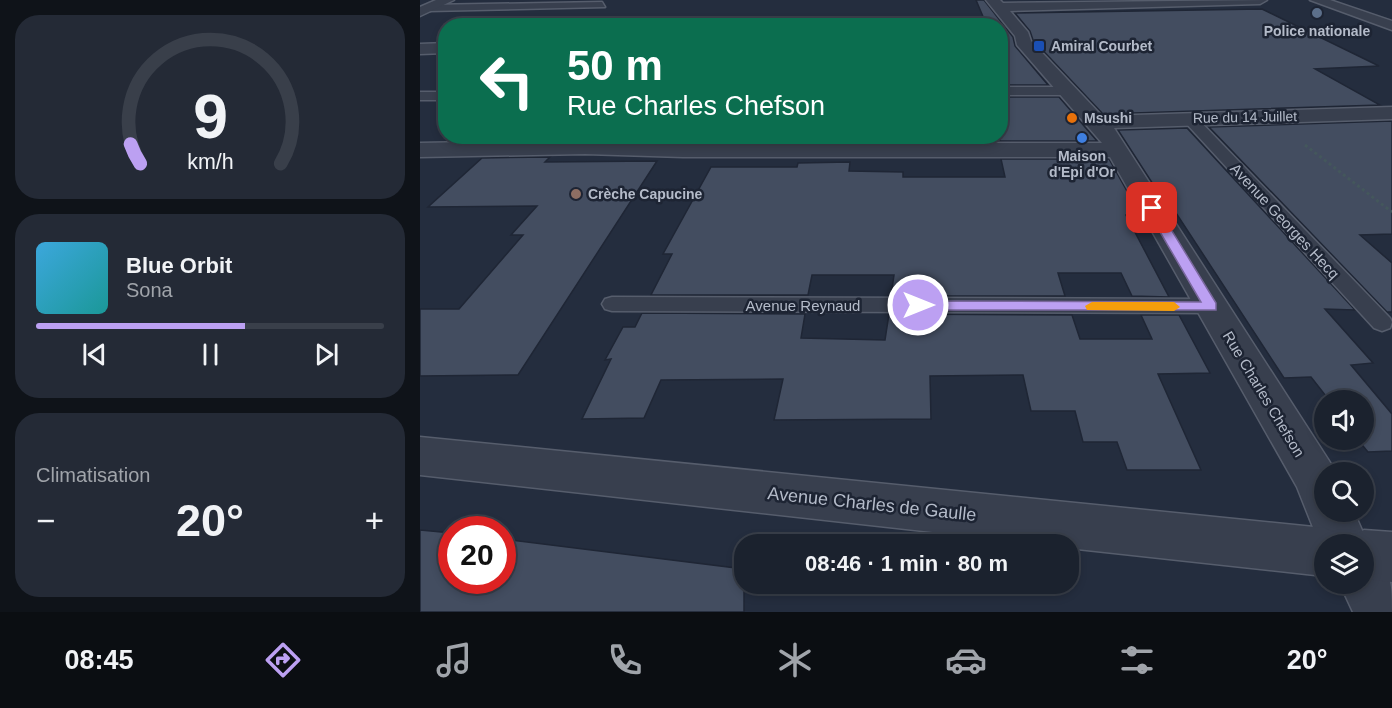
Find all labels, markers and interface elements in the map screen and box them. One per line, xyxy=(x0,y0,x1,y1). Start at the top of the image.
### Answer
marker: Police nationale xyxy=(1310,6,1324,20)
place label: Police nationale xyxy=(1264,23,1371,39)
place label: Amiral Courbet xyxy=(1051,38,1152,54)
marker: Amiral Courbet xyxy=(1032,39,1046,53)
icon: left xyxy=(468,42,546,120)
text: 50 m xyxy=(567,42,663,89)
text: 9 xyxy=(193,82,227,151)
text: Rue Charles Chefson xyxy=(567,91,825,121)
street label: Rue du 14 Juillet xyxy=(1193,108,1297,126)
place label: Msushi xyxy=(1084,110,1132,126)
marker: Msushi xyxy=(1065,111,1079,125)
marker: Maison d'Epi d'Or xyxy=(1075,131,1089,145)
place label: Maison d'Epi d'Or xyxy=(1049,148,1115,180)
text: km/h xyxy=(187,150,233,174)
street label: Avenue Georges Hecq xyxy=(1227,160,1343,282)
pin xyxy=(1126,182,1177,233)
place label: Crèche Capucine xyxy=(588,186,703,202)
marker: Crèche Capucine xyxy=(569,187,583,201)
icon: arrive xyxy=(1135,191,1168,224)
text: Blue Orbit xyxy=(126,253,232,278)
position arrow xyxy=(886,273,950,337)
text: Sona xyxy=(126,279,173,301)
street label: Avenue Reynaud xyxy=(746,297,860,314)
street label: Rue Charles Chefson xyxy=(1220,328,1308,460)
icon: previous xyxy=(78,338,111,371)
icon: pause xyxy=(194,338,227,371)
icon: next xyxy=(310,338,343,371)
map controls xyxy=(1314,390,1374,594)
button: sound xyxy=(1314,390,1374,450)
button: search xyxy=(1314,462,1374,522)
text: Climatisation xyxy=(36,464,150,486)
street label: Avenue Charles de Gaulle xyxy=(767,483,977,525)
text: 20° xyxy=(176,495,244,546)
text: − xyxy=(36,502,55,539)
text: + xyxy=(365,502,384,539)
speed limit sign: 20 xyxy=(438,516,516,594)
button: layers xyxy=(1314,534,1374,594)
text: 08:46 · 1 min · 80 m xyxy=(805,551,1008,576)
icon: directions xyxy=(262,639,304,681)
icon: music xyxy=(433,639,475,681)
icon: phone xyxy=(604,639,646,681)
icon: climate xyxy=(774,639,816,681)
icon: car xyxy=(945,639,987,681)
icon: filters xyxy=(1116,639,1158,681)
text: 08:45 xyxy=(64,645,133,675)
text: 20° xyxy=(1287,645,1328,675)

